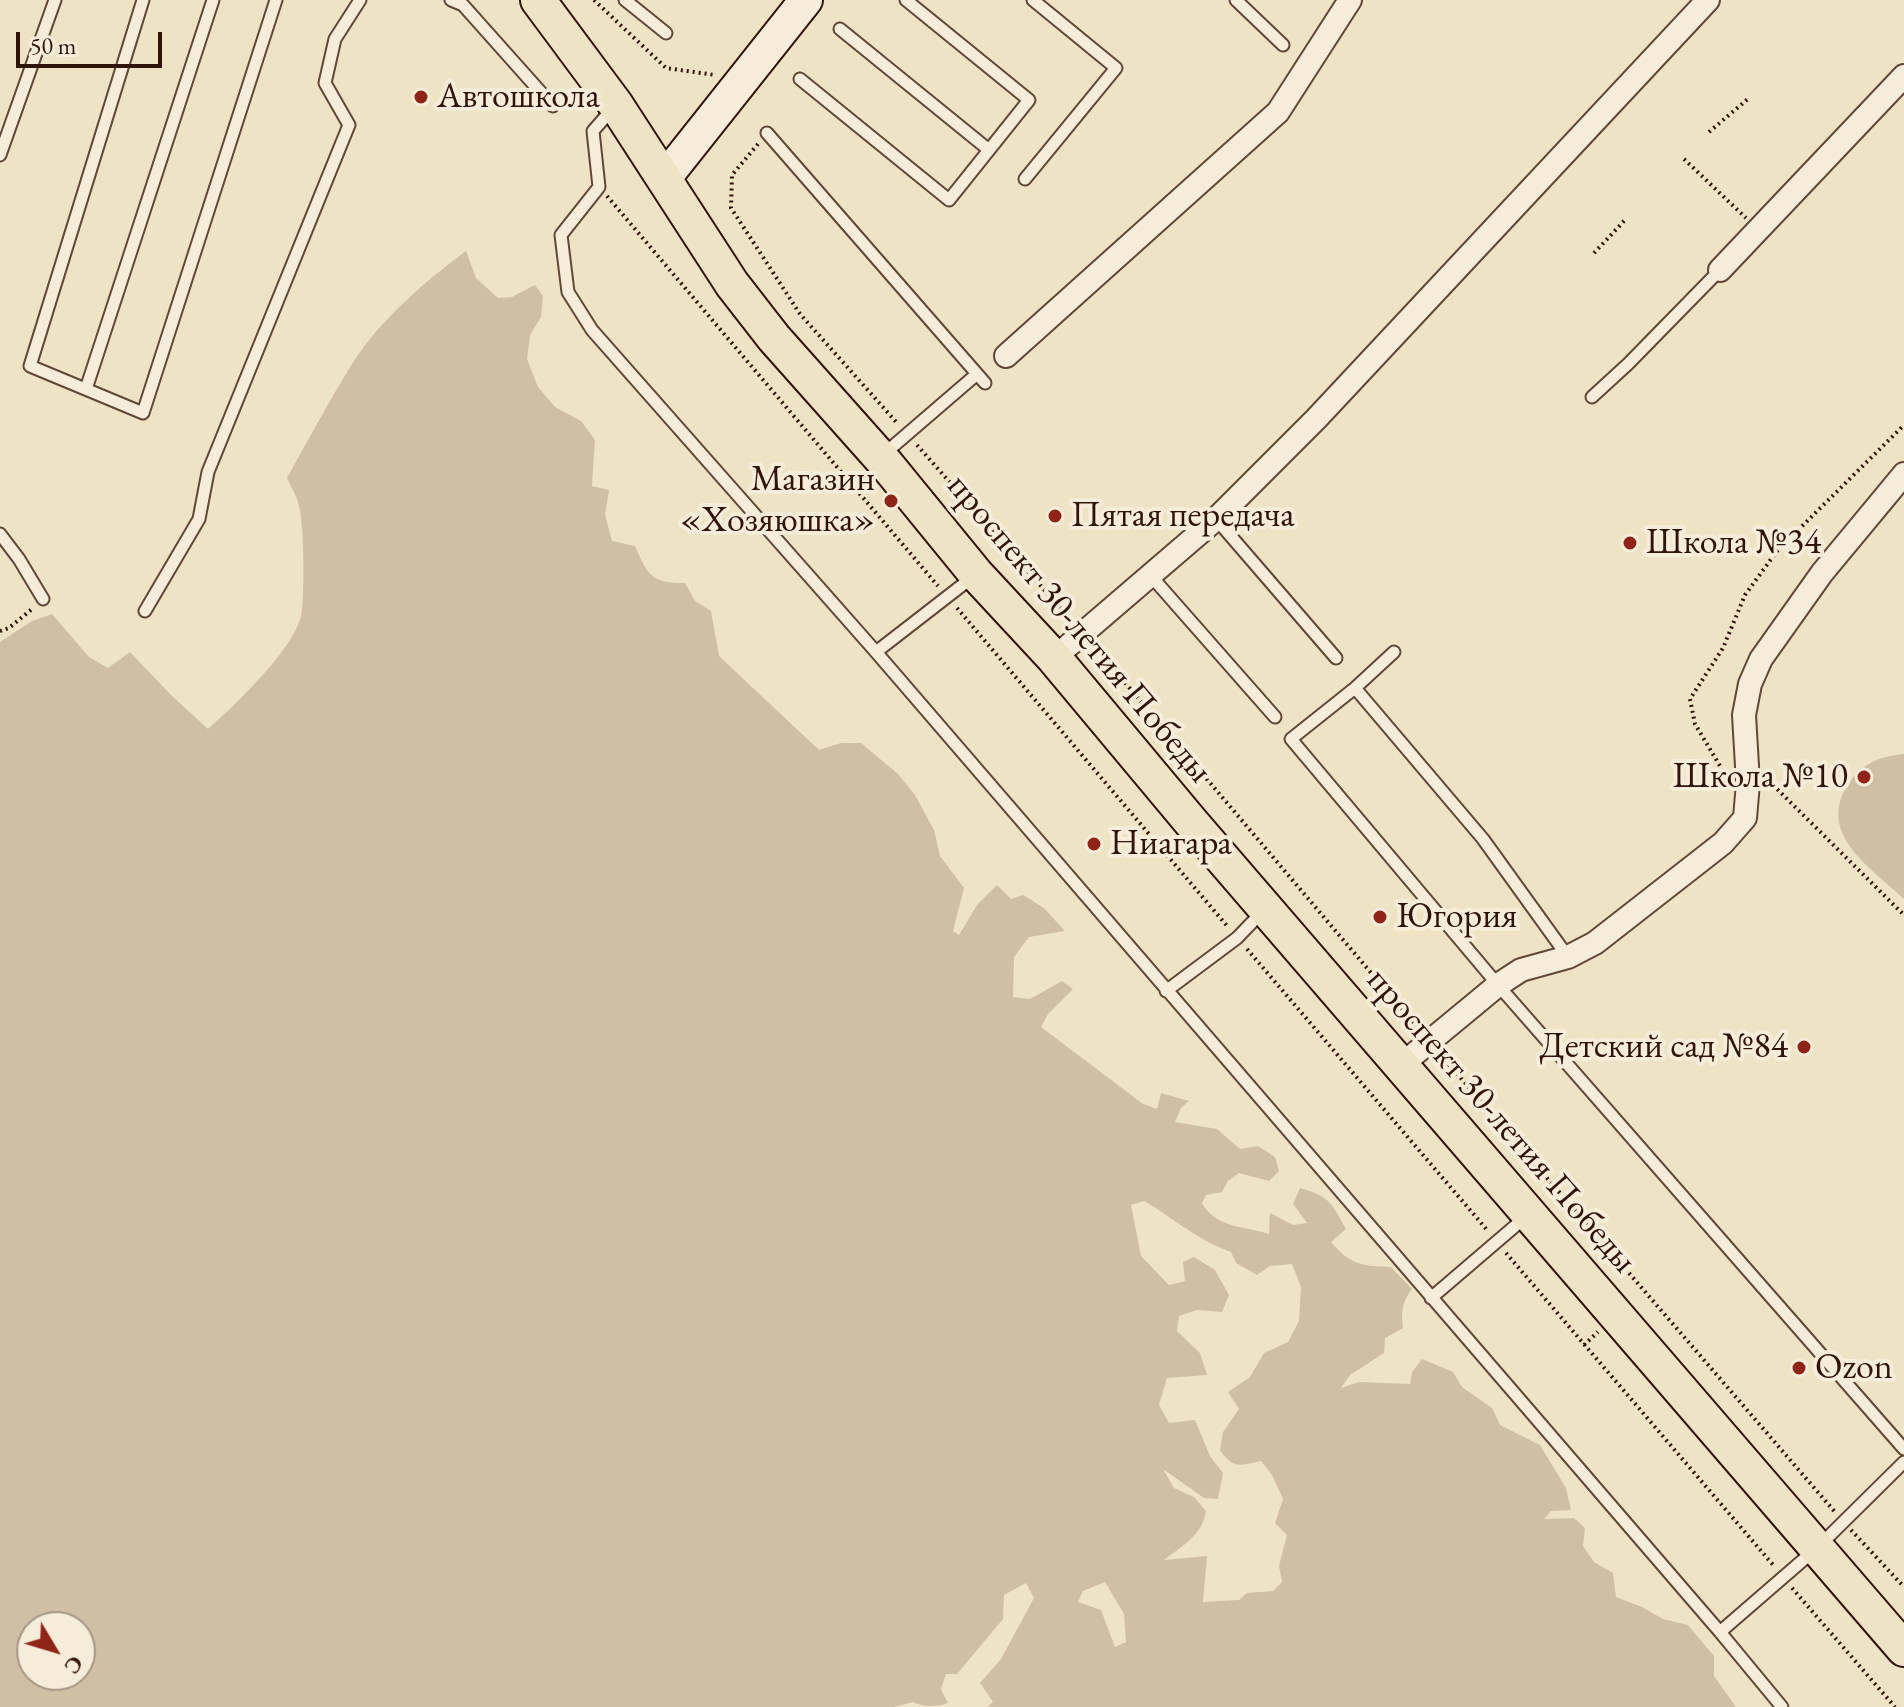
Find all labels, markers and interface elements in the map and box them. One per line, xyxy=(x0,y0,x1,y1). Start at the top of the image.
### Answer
scale bar xyxy=(20,16,166,66)
text: 50 m xyxy=(30,30,77,61)
place label: Автошкола xyxy=(437,75,600,119)
marker: Автошкола xyxy=(412,88,430,106)
place label: Магазин «Хозяюшка» xyxy=(680,458,875,543)
street label: проспект 30-летия Победы xyxy=(937,466,1221,792)
marker: Магазин «Хозяюшка» xyxy=(882,492,900,510)
place label: Пятая передача xyxy=(1071,494,1295,538)
marker: Пятая передача xyxy=(1046,507,1064,525)
place label: Школа №34 xyxy=(1646,521,1821,565)
marker: Школа №34 xyxy=(1621,534,1639,552)
place label: Школа №10 xyxy=(1673,755,1848,799)
marker: Школа №10 xyxy=(1855,768,1873,786)
place label: Ниагара xyxy=(1110,822,1232,866)
marker: Ниагара xyxy=(1085,835,1103,853)
place label: Югория xyxy=(1396,895,1517,939)
marker: Югория xyxy=(1371,908,1389,926)
street label: проспект 30-летия Победы xyxy=(1357,960,1645,1282)
place label: Детский сад №84 xyxy=(1539,1025,1788,1069)
marker: Детский сад №84 xyxy=(1795,1038,1813,1056)
place label: Ozon xyxy=(1815,1346,1893,1390)
marker: Ozon xyxy=(1790,1359,1808,1377)
north arrow xyxy=(16,1611,96,1691)
text: С xyxy=(58,1650,90,1680)

